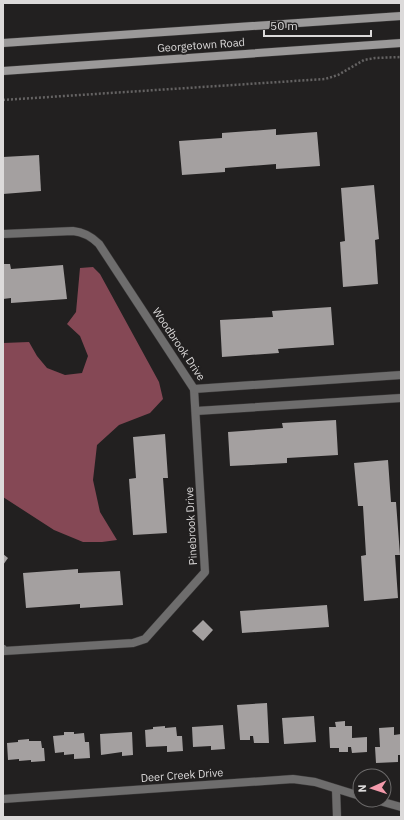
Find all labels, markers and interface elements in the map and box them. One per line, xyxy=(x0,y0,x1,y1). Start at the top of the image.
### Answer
scale bar xyxy=(264,12,371,38)
text: 50 m xyxy=(270,18,298,33)
street label: Georgetown Road xyxy=(157,35,245,55)
street label: Woodbrook Drive xyxy=(149,305,209,383)
street label: Pinebrook Drive xyxy=(182,487,200,565)
street label: Deer Creek Drive xyxy=(140,765,224,785)
north arrow xyxy=(352,768,392,808)
text: N xyxy=(355,784,369,793)

